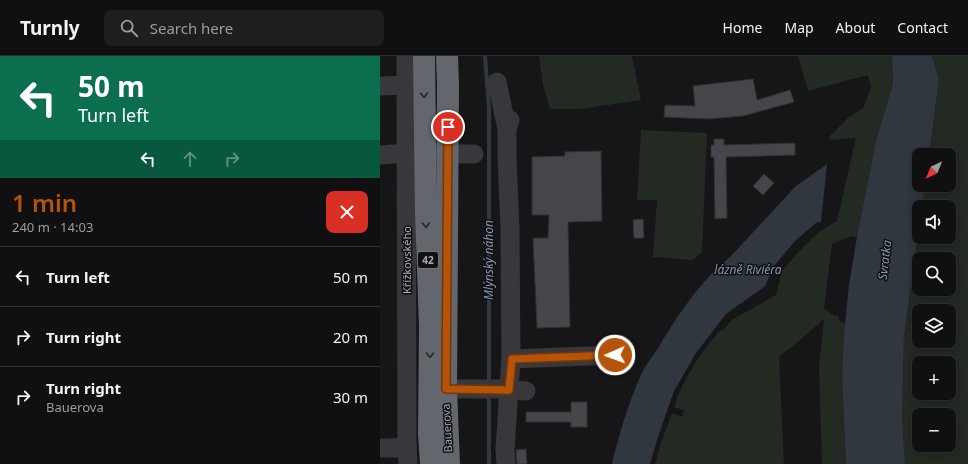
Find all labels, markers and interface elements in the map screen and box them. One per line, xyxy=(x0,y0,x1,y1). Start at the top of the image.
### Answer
search box xyxy=(104,10,384,46)
text: Turnly xyxy=(20,15,80,41)
icon: search xyxy=(118,17,140,39)
text: Search here xyxy=(150,18,233,38)
text: Home xyxy=(723,18,762,37)
text: Map xyxy=(784,18,814,37)
text: About xyxy=(836,18,875,37)
text: Contact xyxy=(897,18,948,37)
text: 50 m xyxy=(78,67,145,105)
icon: left xyxy=(12,72,64,124)
one-way arrow xyxy=(420,92,429,98)
text: Turn left xyxy=(78,103,149,127)
pin xyxy=(431,110,465,144)
icon: arrive xyxy=(437,116,459,138)
icon: left xyxy=(137,148,159,170)
icon: ahead xyxy=(179,148,201,170)
icon: right xyxy=(221,148,243,170)
north arrow xyxy=(912,148,956,192)
map controls xyxy=(912,148,956,452)
text: 1 min xyxy=(12,186,77,219)
button: close xyxy=(326,191,368,233)
button: sound xyxy=(912,200,956,244)
text: 240 m · 14:03 xyxy=(12,218,93,236)
water label: Mlýnský náhon xyxy=(480,220,497,300)
one-way arrow xyxy=(422,222,430,228)
street label: Křížkovského xyxy=(399,226,414,294)
water label: Svratka xyxy=(874,239,895,281)
road number: 42 xyxy=(418,252,438,268)
button: search xyxy=(912,252,956,296)
water label: lázně Riviéra xyxy=(714,261,782,278)
icon: left xyxy=(12,266,34,288)
text: Turn left xyxy=(46,267,110,287)
text: 50 m xyxy=(333,267,368,287)
button: layers xyxy=(912,304,956,348)
icon: right xyxy=(12,326,34,348)
text: Turn right xyxy=(46,327,121,347)
text: 20 m xyxy=(333,327,368,347)
position arrow xyxy=(594,334,636,376)
one-way arrow xyxy=(426,352,434,358)
button: + xyxy=(912,356,956,400)
text: Turn right xyxy=(46,378,121,398)
icon: right xyxy=(12,386,34,408)
text: 30 m xyxy=(333,387,368,407)
text: Bauerova xyxy=(46,398,104,416)
street label: Bauerova xyxy=(438,403,455,453)
button: − xyxy=(912,408,956,452)

